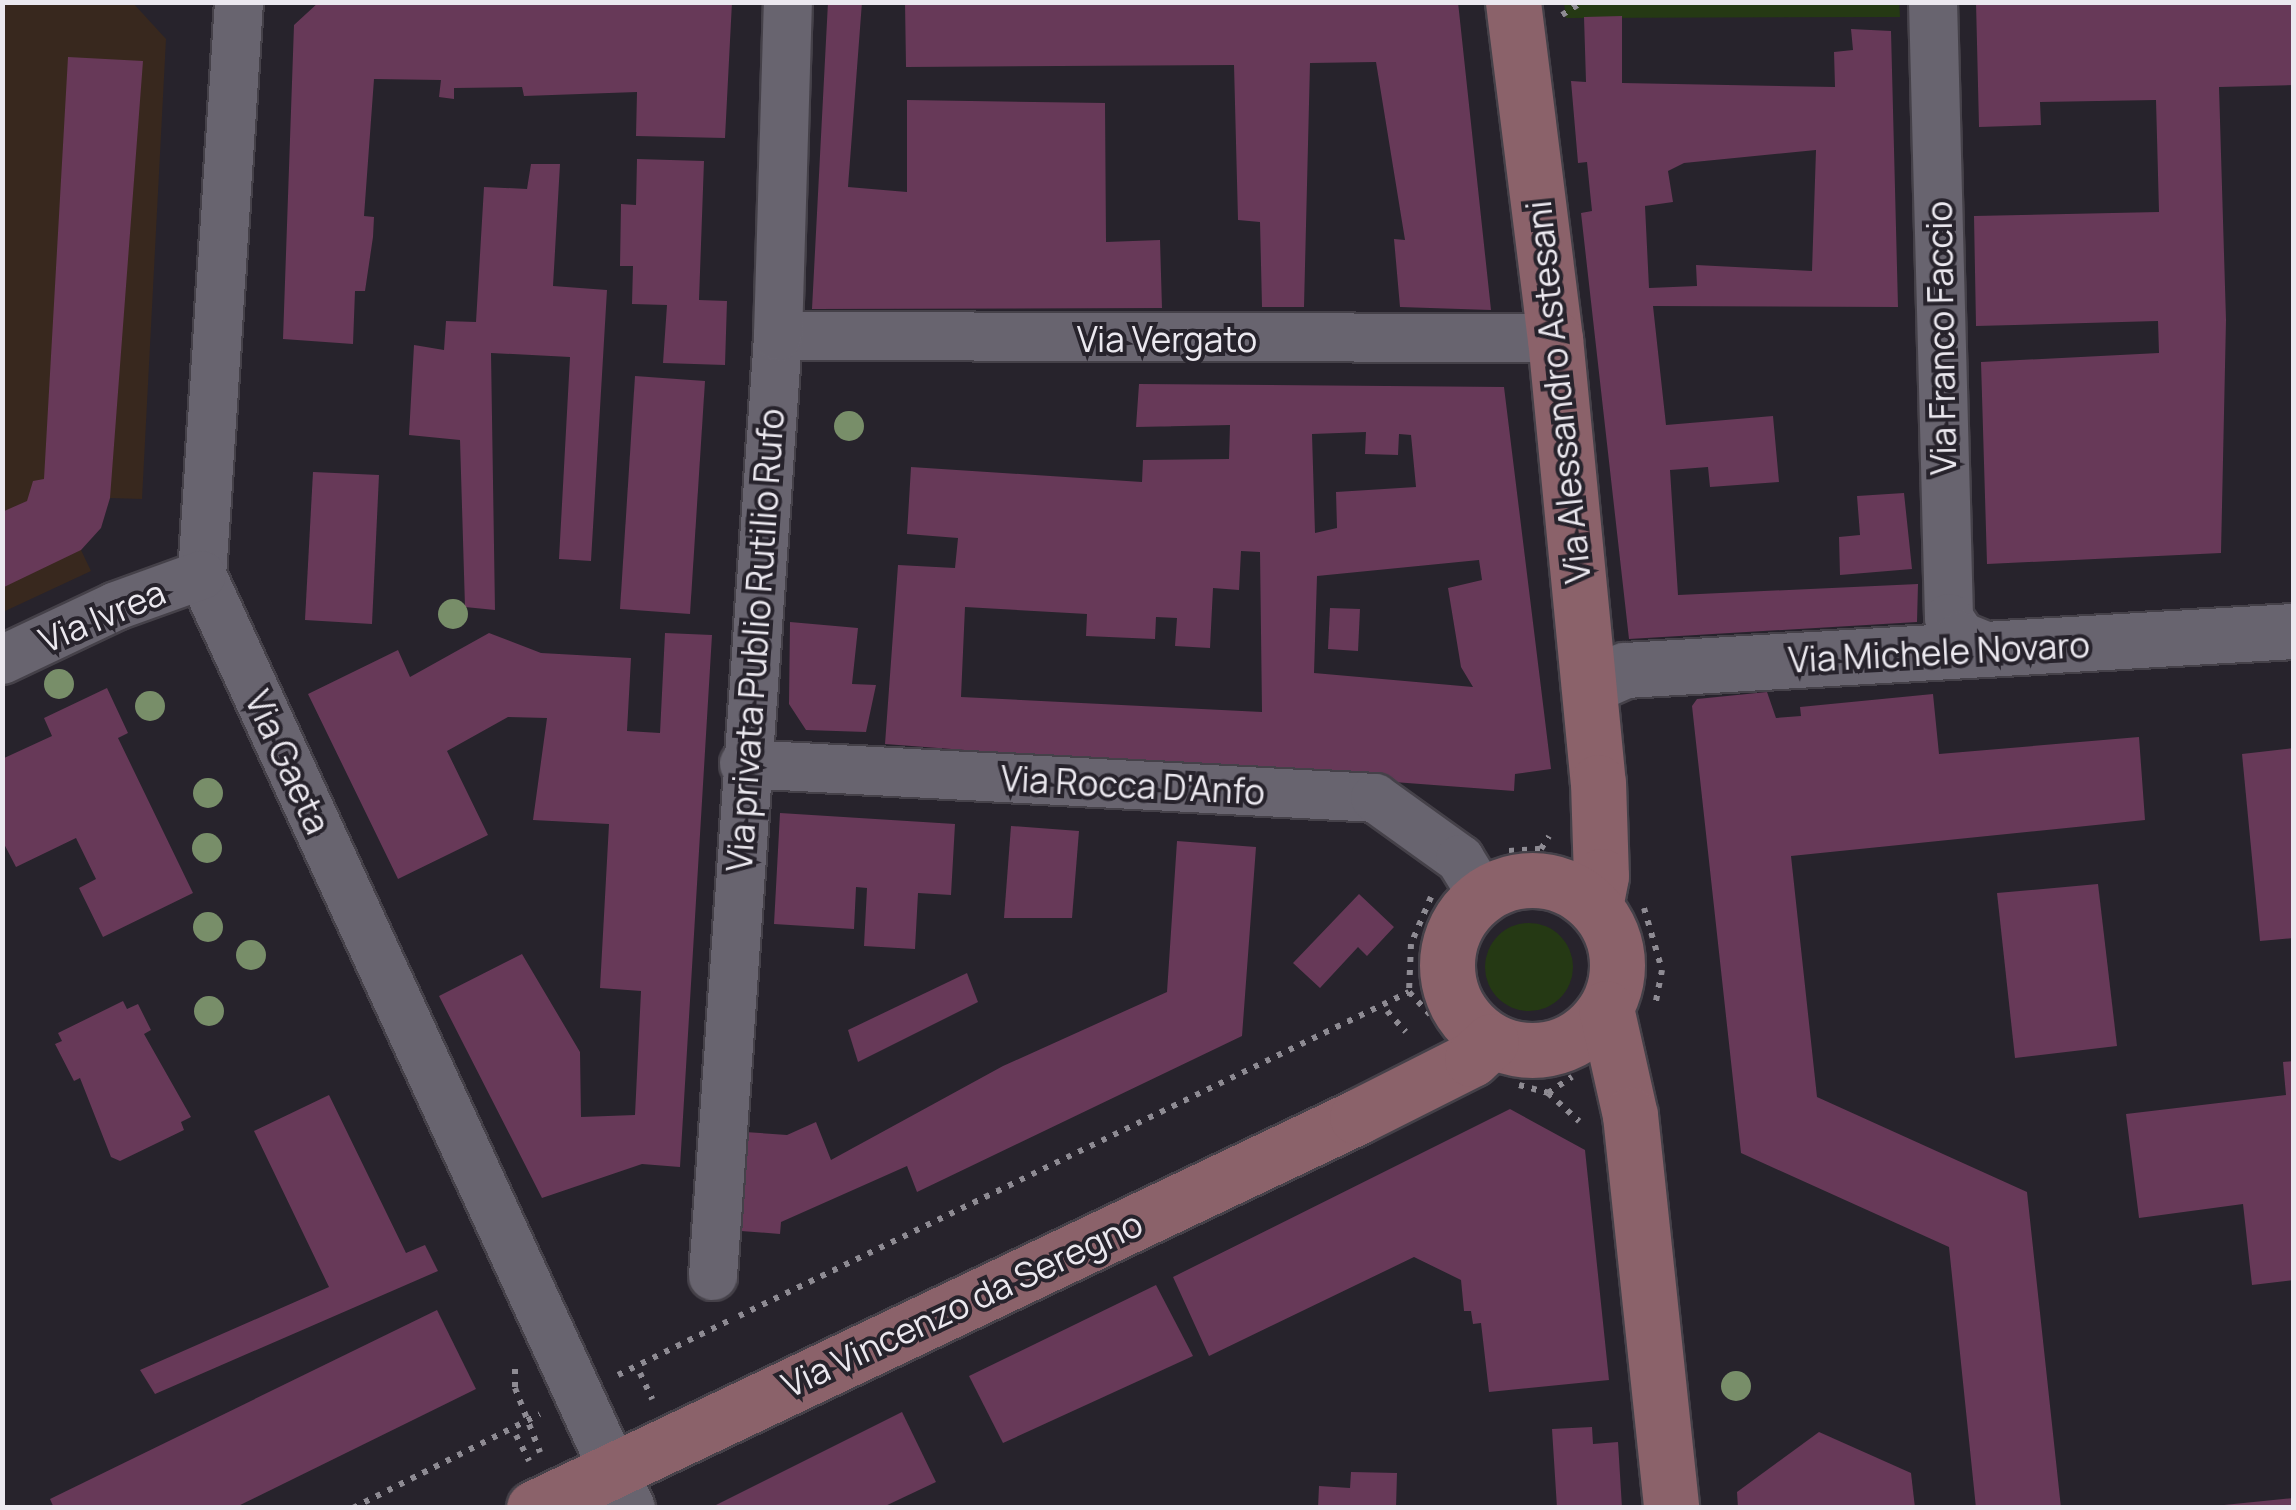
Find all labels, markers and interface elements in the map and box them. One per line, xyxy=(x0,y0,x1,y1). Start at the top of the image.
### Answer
street label: Via Alessandro Astesani xyxy=(1517,199,1599,585)
street label: Via Franco Faccio xyxy=(1918,201,1964,475)
street label: Via Vergato xyxy=(1077,318,1257,360)
street label: Via privata Publio Rutilio Rufo xyxy=(718,407,792,873)
street label: Via Ivrea xyxy=(33,571,171,661)
street label: Via Michele Novaro xyxy=(1787,623,2091,681)
street label: Via Gaeta xyxy=(237,684,339,840)
street label: Via Rocca D'Anfo xyxy=(1000,757,1266,813)
street label: Via Vincenzo da Seregno xyxy=(775,1202,1149,1406)

